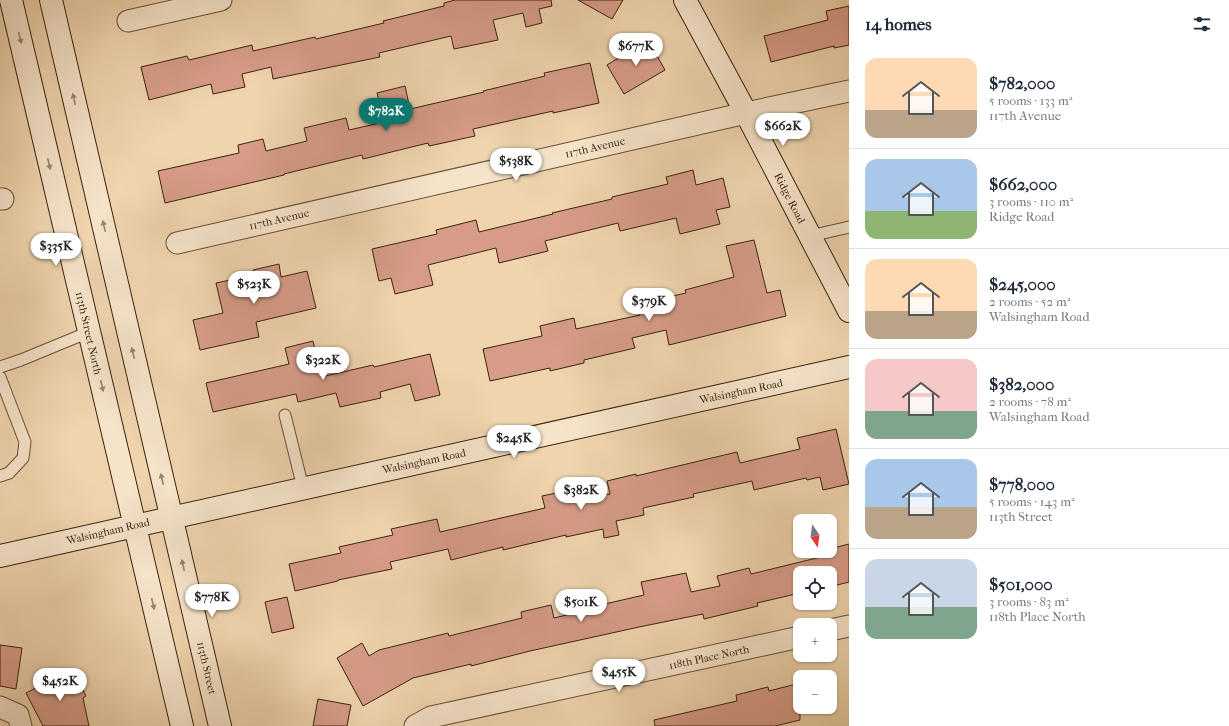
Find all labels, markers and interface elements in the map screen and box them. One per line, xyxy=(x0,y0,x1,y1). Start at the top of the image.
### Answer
icon: filters xyxy=(1191,13,1213,35)
text: 14 homes xyxy=(865,14,932,34)
one-way arrow xyxy=(17,32,23,44)
pin: $677K xyxy=(608,33,664,67)
text: $677K xyxy=(618,38,654,53)
text: $782,000 xyxy=(989,73,1056,93)
icon: home xyxy=(897,74,945,122)
one-way arrow xyxy=(71,93,77,106)
text: 5 rooms · 133 m² xyxy=(989,93,1072,108)
pin: $782K xyxy=(358,98,414,132)
text: $782K xyxy=(368,103,404,118)
text: 117th Avenue xyxy=(989,108,1061,123)
pin: $662K xyxy=(755,113,811,147)
text: $662K xyxy=(764,118,802,133)
street label: 117th Avenue xyxy=(564,134,627,161)
pin: $538K xyxy=(488,148,544,182)
text: $538K xyxy=(499,153,533,168)
one-way arrow xyxy=(47,158,53,171)
street label: Ridge Road xyxy=(771,171,808,227)
text: $662,000 xyxy=(989,174,1057,194)
icon: home xyxy=(897,175,945,223)
text: 3 rooms · 110 m² xyxy=(989,194,1073,209)
street label: 117th Avenue xyxy=(248,206,311,233)
text: Ridge Road xyxy=(989,209,1054,224)
one-way arrow xyxy=(100,220,106,232)
pin: $335K xyxy=(28,233,84,267)
text: $335K xyxy=(40,238,72,253)
pin: $523K xyxy=(226,271,282,305)
text: $245,000 xyxy=(989,274,1056,294)
icon: home xyxy=(897,275,945,323)
text: $523K xyxy=(237,276,271,291)
pin: $379K xyxy=(621,288,677,322)
street label: 113th Street North xyxy=(73,290,105,377)
text: $379K xyxy=(631,293,667,308)
text: 2 rooms · 52 m² xyxy=(989,294,1070,309)
text: Walsingham Road xyxy=(989,309,1089,324)
one-way arrow xyxy=(130,346,136,358)
pin: $322K xyxy=(295,347,351,381)
text: $322K xyxy=(305,352,341,367)
text: $382,000 xyxy=(989,374,1054,394)
icon: home xyxy=(897,375,945,423)
street label: Walsingham Road xyxy=(697,376,785,407)
one-way arrow xyxy=(99,381,105,393)
text: 2 rooms · 78 m² xyxy=(989,394,1071,409)
text: Walsingham Road xyxy=(989,409,1089,424)
pin: $245K xyxy=(486,425,542,459)
text: $245K xyxy=(496,430,532,445)
street label: Walsingham Road xyxy=(380,446,468,477)
one-way arrow xyxy=(159,473,165,485)
text: $778,000 xyxy=(989,474,1055,494)
icon: home xyxy=(897,475,945,523)
pin: $382K xyxy=(553,477,609,511)
text: $382K xyxy=(563,482,599,497)
text: 5 rooms · 143 m² xyxy=(989,494,1075,509)
text: 113th Street xyxy=(989,509,1053,524)
north arrow xyxy=(793,514,837,558)
map controls xyxy=(793,514,837,714)
street label: Walsingham Road xyxy=(64,515,152,548)
one-way arrow xyxy=(179,559,185,572)
button: locate xyxy=(793,566,837,610)
text: $501,000 xyxy=(989,574,1053,594)
icon: home xyxy=(897,575,945,623)
pin: $778K xyxy=(184,584,240,618)
text: $778K xyxy=(194,589,230,604)
pin: $501K xyxy=(553,589,609,623)
text: $501K xyxy=(564,594,598,609)
text: 3 rooms · 83 m² xyxy=(989,594,1069,609)
one-way arrow xyxy=(151,598,157,610)
text: 118th Place North xyxy=(989,609,1086,624)
button: + xyxy=(793,618,837,662)
street label: 113th Street xyxy=(194,640,219,696)
street label: 118th Place North xyxy=(668,642,751,672)
pin: $455K xyxy=(591,659,647,693)
text: $455K xyxy=(601,664,637,679)
pin: $452K xyxy=(32,668,88,702)
button: − xyxy=(793,670,837,714)
text: $452K xyxy=(42,673,78,688)

